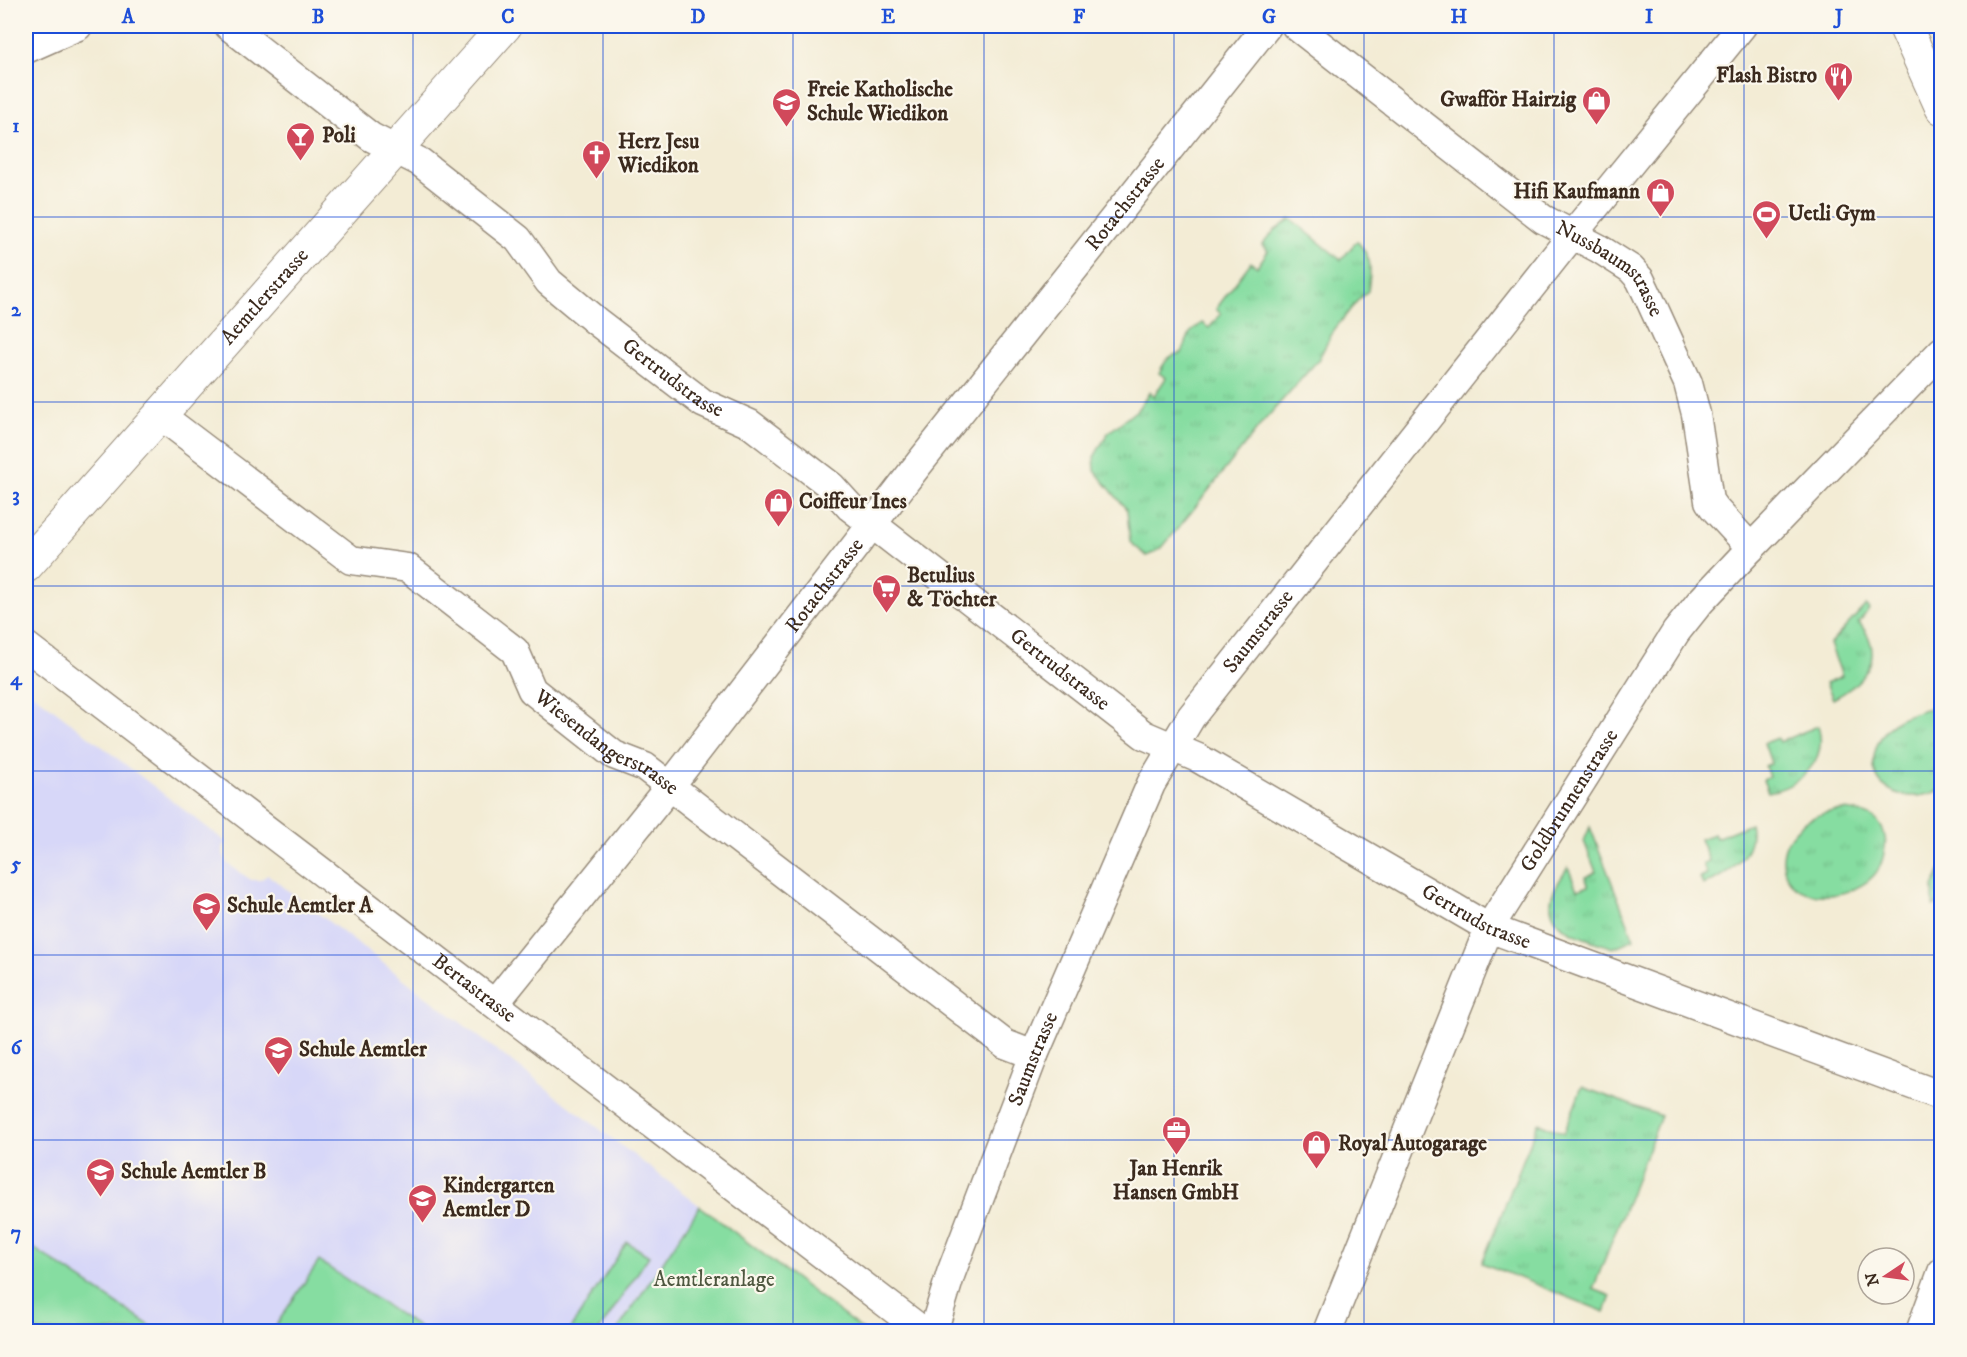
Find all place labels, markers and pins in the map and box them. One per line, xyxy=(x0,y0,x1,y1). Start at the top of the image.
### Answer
restaurant icon: Flash Bistro xyxy=(1822,60,1854,102)
place label: Flash Bistro xyxy=(1716,63,1817,89)
place label: Freie Katholische Schule Wiedikon xyxy=(807,77,953,127)
shop icon: Gwafför Hairzig xyxy=(1581,84,1613,126)
school or university icon: Freie Katholische Schule Wiedikon xyxy=(770,86,802,128)
place label: Gwafför Hairzig xyxy=(1440,87,1577,113)
bar icon: Poli xyxy=(285,120,317,162)
place label: Poli xyxy=(322,123,356,149)
place label: Herz Jesu Wiedikon xyxy=(617,129,700,179)
church icon: Herz Jesu Wiedikon xyxy=(581,138,613,180)
shop icon: Hifi Kaufmann xyxy=(1645,176,1677,218)
place label: Hifi Kaufmann xyxy=(1513,179,1641,205)
sports icon: Uetli Gym xyxy=(1751,198,1783,240)
place label: Uetli Gym xyxy=(1788,201,1876,227)
shop icon: Coiffeur Ines xyxy=(762,486,794,528)
place label: Coiffeur Ines xyxy=(799,489,907,515)
place label: Betulius & Töchter xyxy=(907,563,998,613)
supermarket icon: Betulius & Töchter xyxy=(870,572,902,614)
school or university icon: Schule Aemtler A xyxy=(190,890,222,932)
place label: Schule Aemtler A xyxy=(227,893,373,919)
school or university icon: Schule Aemtler xyxy=(262,1034,294,1076)
place label: Schule Aemtler xyxy=(299,1037,428,1063)
office icon: Jan Henrik Hansen GmbH xyxy=(1160,1114,1192,1156)
shop icon: Royal Autogarage xyxy=(1301,1128,1333,1170)
place label: Royal Autogarage xyxy=(1338,1131,1487,1157)
school or university icon: Schule Aemtler B xyxy=(84,1156,116,1198)
place label: Jan Henrik Hansen GmbH xyxy=(1113,1156,1240,1206)
place label: Schule Aemtler B xyxy=(121,1159,267,1185)
place label: Kindergarten Aemtler D xyxy=(442,1173,555,1223)
school or university icon: Kindergarten Aemtler D xyxy=(406,1182,438,1224)

